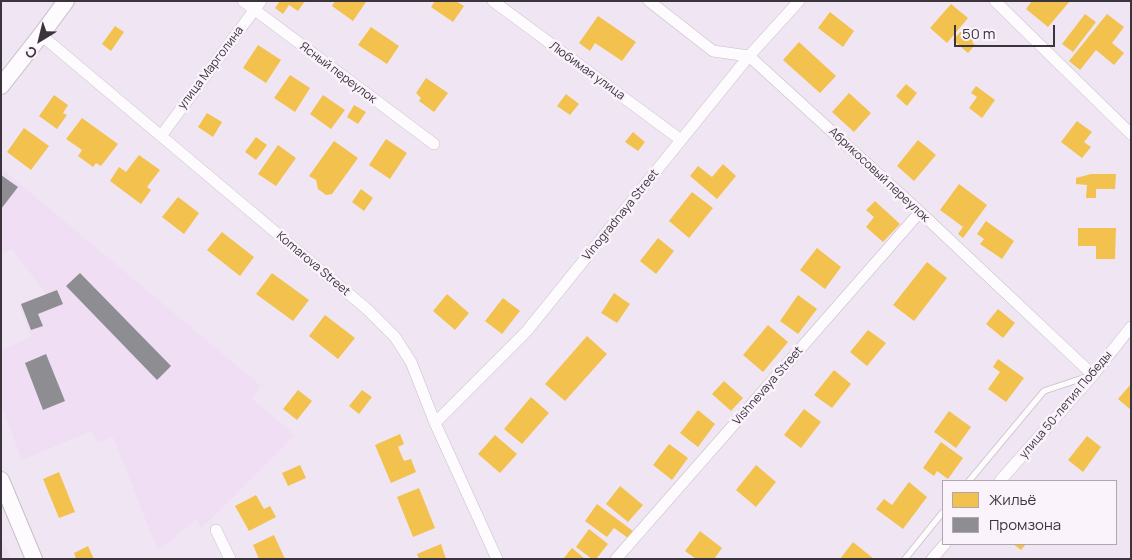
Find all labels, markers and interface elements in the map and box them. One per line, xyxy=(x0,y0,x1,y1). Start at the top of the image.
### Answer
north arrow xyxy=(15,15,65,65)
scale bar xyxy=(957,15,1058,47)
text: 50 m xyxy=(962,23,996,44)
street label: улица Марголина xyxy=(175,24,247,112)
street label: Ясный переулок xyxy=(297,39,379,107)
street label: Любимая улица xyxy=(547,39,627,103)
text: С xyxy=(21,42,41,63)
street label: Абрикосовый переулок xyxy=(826,125,932,225)
street label: Vinogradnaya Street xyxy=(580,167,662,263)
street label: Komarova Street xyxy=(273,229,353,299)
street label: Vishnevaya Street xyxy=(730,344,806,428)
street label: улица 50-летия Победы xyxy=(1017,348,1115,462)
legend xyxy=(942,480,1117,545)
text: Жильё xyxy=(989,489,1036,510)
text: Промзона xyxy=(989,514,1061,535)

